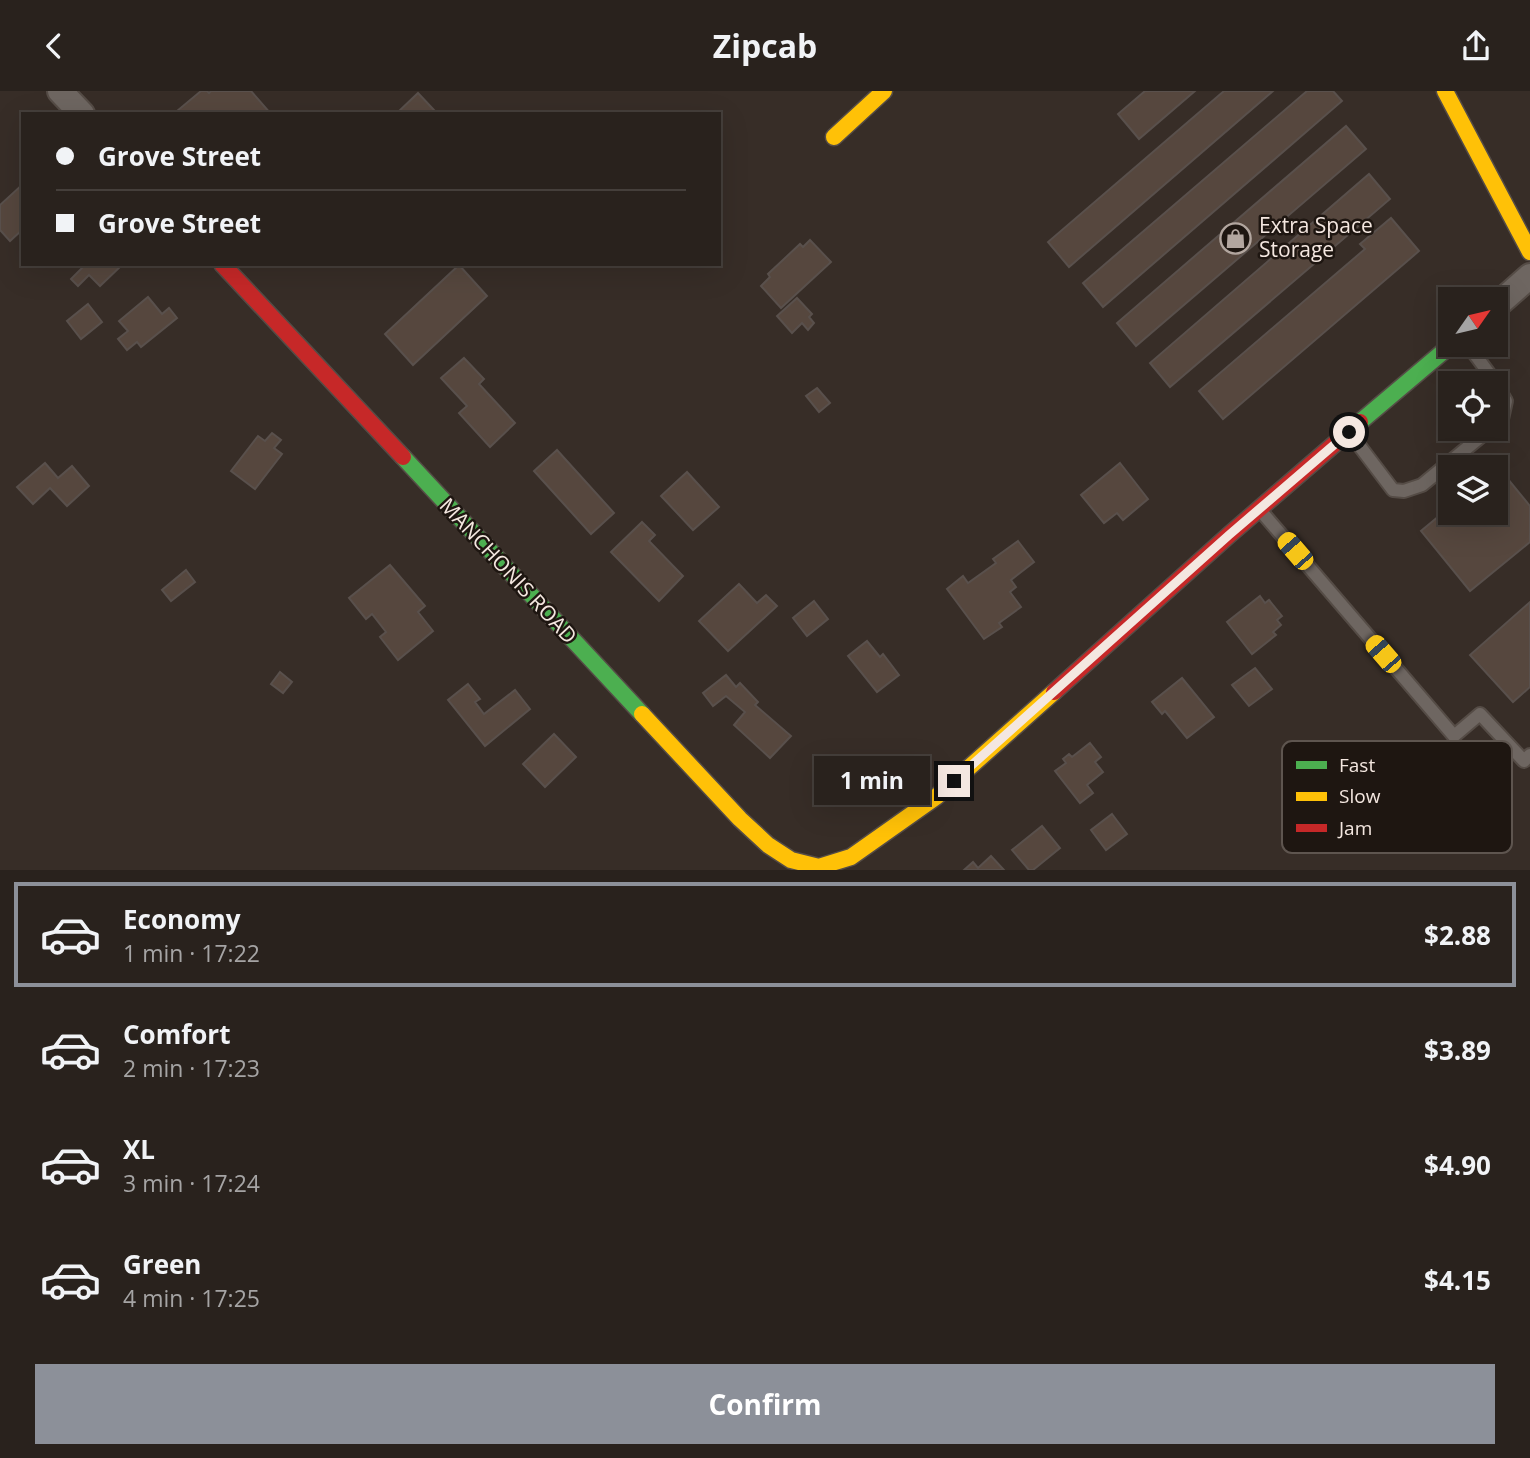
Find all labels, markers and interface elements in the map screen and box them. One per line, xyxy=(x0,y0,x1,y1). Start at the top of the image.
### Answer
text: Zipcab xyxy=(713,24,817,67)
icon: back xyxy=(35,27,73,65)
icon: share xyxy=(1457,27,1495,65)
text: Grove Street xyxy=(98,138,261,174)
text: Grove Street xyxy=(98,205,261,241)
place label: Extra Space Storage xyxy=(1259,211,1373,263)
shop icon: Extra Space Storage xyxy=(1219,221,1253,255)
north arrow xyxy=(1438,287,1508,357)
map controls xyxy=(1438,287,1508,525)
button: locate xyxy=(1438,371,1508,441)
route start xyxy=(1333,416,1365,448)
button: layers xyxy=(1438,455,1508,525)
street label: MANCHONIS ROAD xyxy=(434,491,584,649)
car xyxy=(1274,528,1317,574)
car xyxy=(1362,631,1405,677)
legend xyxy=(1282,741,1512,853)
text: Fast xyxy=(1339,752,1375,778)
callout: 1 min xyxy=(814,757,930,805)
text: 1 min xyxy=(840,764,904,796)
route end xyxy=(938,765,970,797)
text: Slow xyxy=(1339,783,1381,809)
text: Jam xyxy=(1337,815,1372,841)
text: Economy xyxy=(123,901,241,937)
icon: car xyxy=(39,903,102,966)
text: $2.88 xyxy=(1424,917,1491,953)
text: 1 min · 17:22 xyxy=(123,937,260,969)
text: Comfort xyxy=(123,1016,230,1052)
icon: car xyxy=(39,1018,102,1081)
text: $3.89 xyxy=(1424,1032,1491,1068)
text: 2 min · 17:23 xyxy=(123,1052,260,1084)
text: XL xyxy=(123,1131,155,1167)
icon: car xyxy=(39,1133,102,1196)
text: $4.90 xyxy=(1424,1147,1491,1183)
text: 3 min · 17:24 xyxy=(123,1167,260,1199)
text: Green xyxy=(123,1246,201,1282)
icon: car xyxy=(39,1248,102,1311)
text: $4.15 xyxy=(1424,1262,1491,1298)
text: 4 min · 17:25 xyxy=(123,1282,260,1314)
button: Confirm xyxy=(35,1364,1495,1444)

